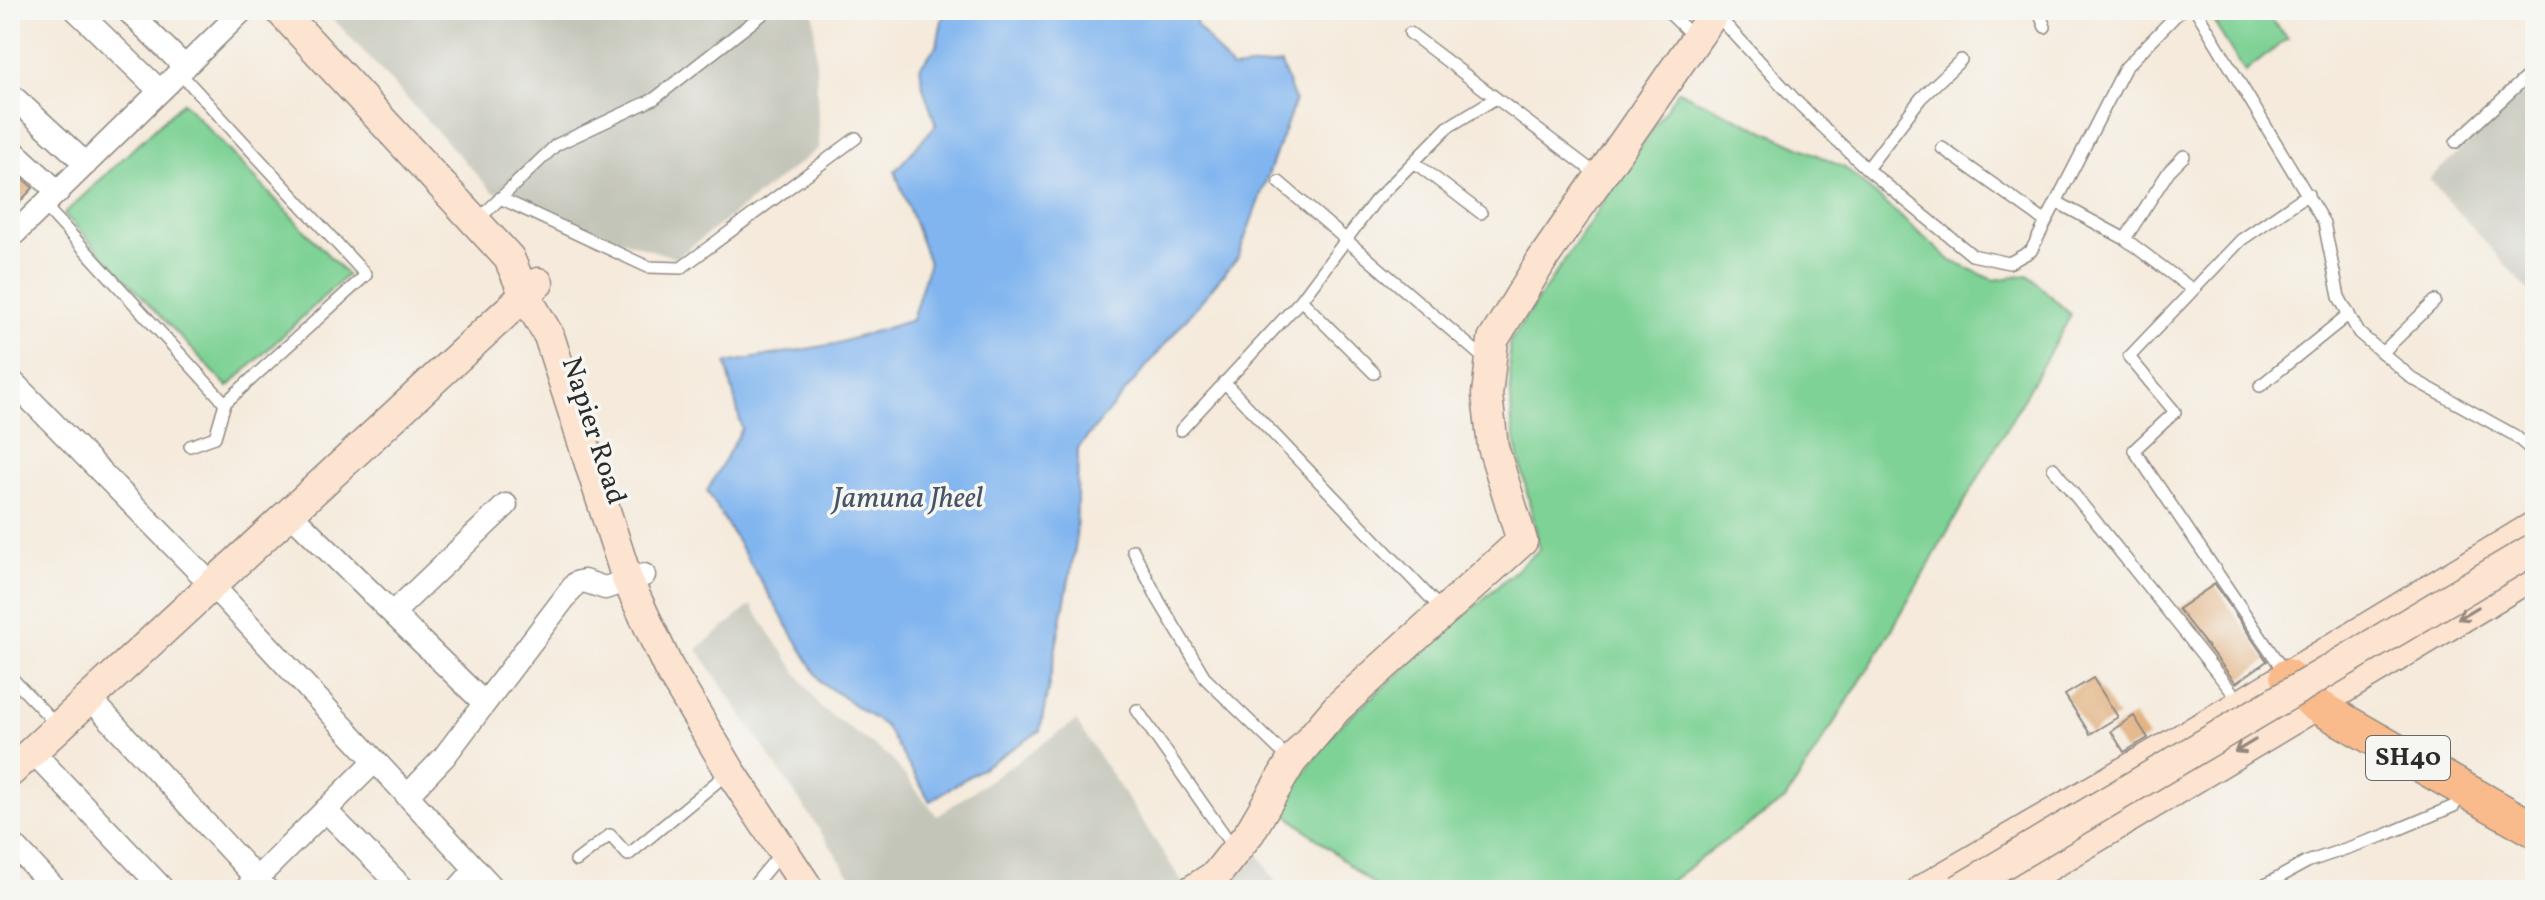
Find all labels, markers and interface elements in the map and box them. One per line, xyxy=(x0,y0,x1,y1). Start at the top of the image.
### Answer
street label: Napier Road xyxy=(551,352,635,510)
water label: Jamuna Jheel xyxy=(830,478,984,520)
one-way arrow xyxy=(2457,605,2480,621)
road number: SH40 xyxy=(2366,736,2450,780)
one-way arrow xyxy=(2234,739,2257,755)

